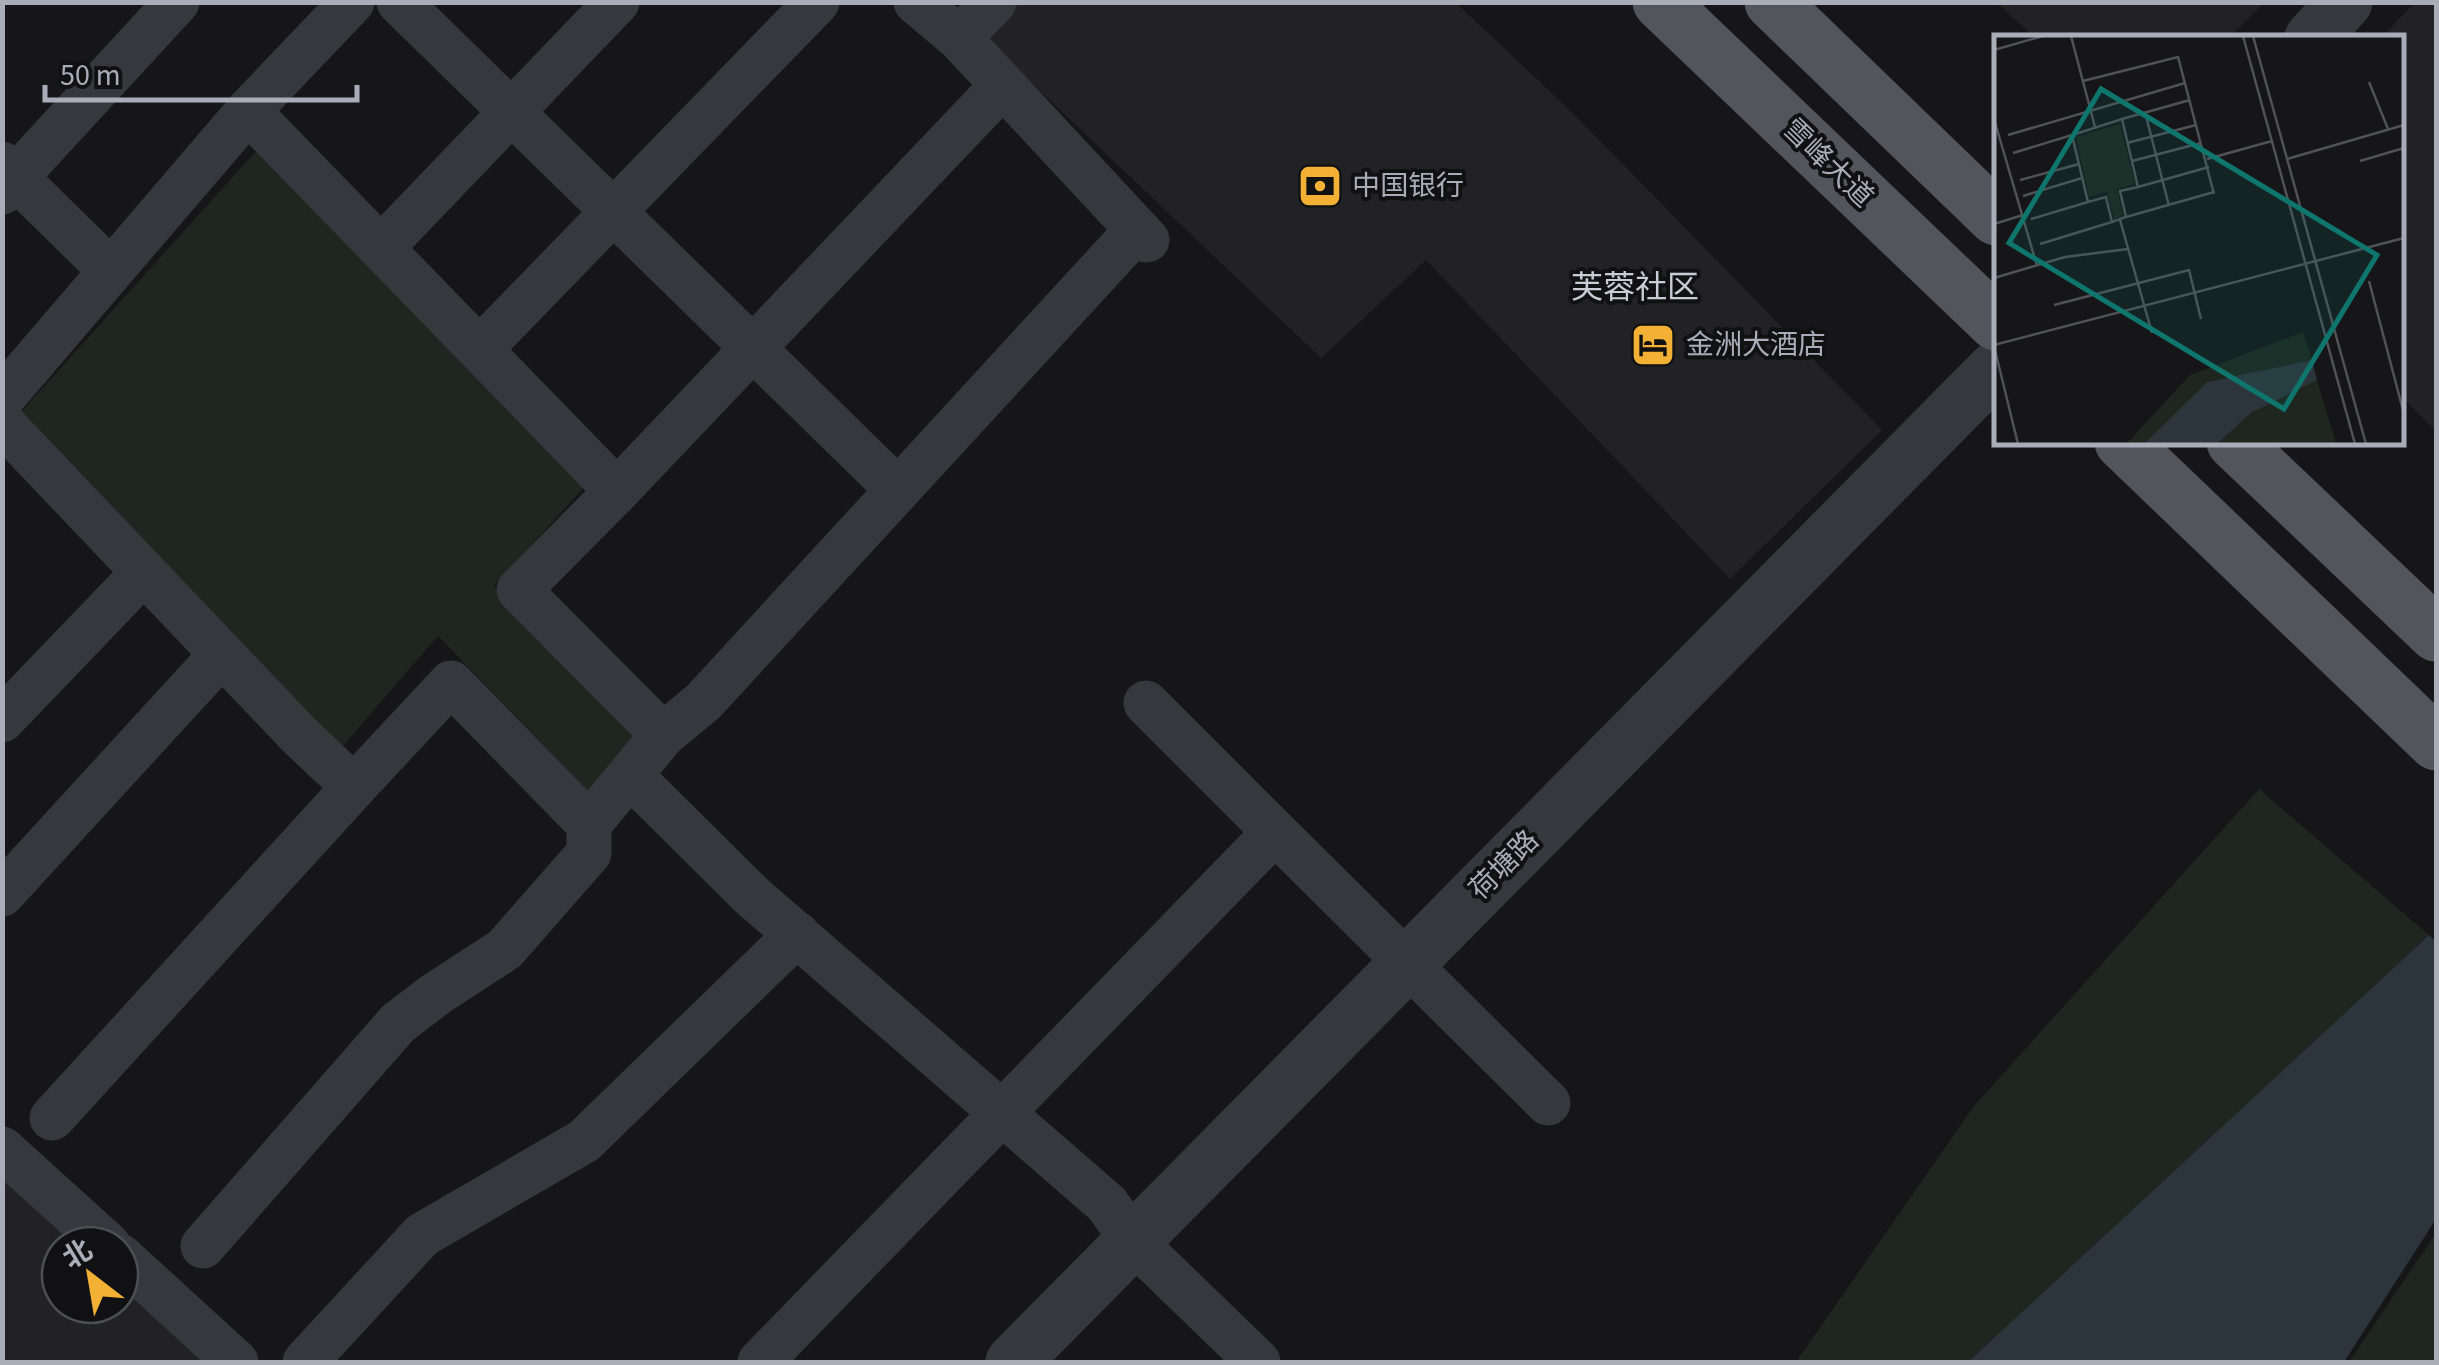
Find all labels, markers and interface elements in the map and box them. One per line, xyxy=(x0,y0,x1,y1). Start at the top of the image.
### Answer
inset map xyxy=(1994,35,2404,445)
scale bar xyxy=(45,40,358,102)
text: 50 m xyxy=(60,54,121,97)
street label: 雪峰大道 xyxy=(1774,110,1882,216)
bank icon: 中国银行 xyxy=(1297,163,1343,209)
place label: 中国银行 xyxy=(1352,166,1464,206)
district label: 芙蓉社区 xyxy=(1571,265,1699,311)
hotel icon: 金洲大酒店 xyxy=(1630,322,1676,368)
place label: 金洲大酒店 xyxy=(1686,325,1826,365)
street label: 荷塘路 xyxy=(1460,821,1548,909)
north arrow xyxy=(40,1225,140,1325)
text: 北 xyxy=(55,1230,100,1279)

